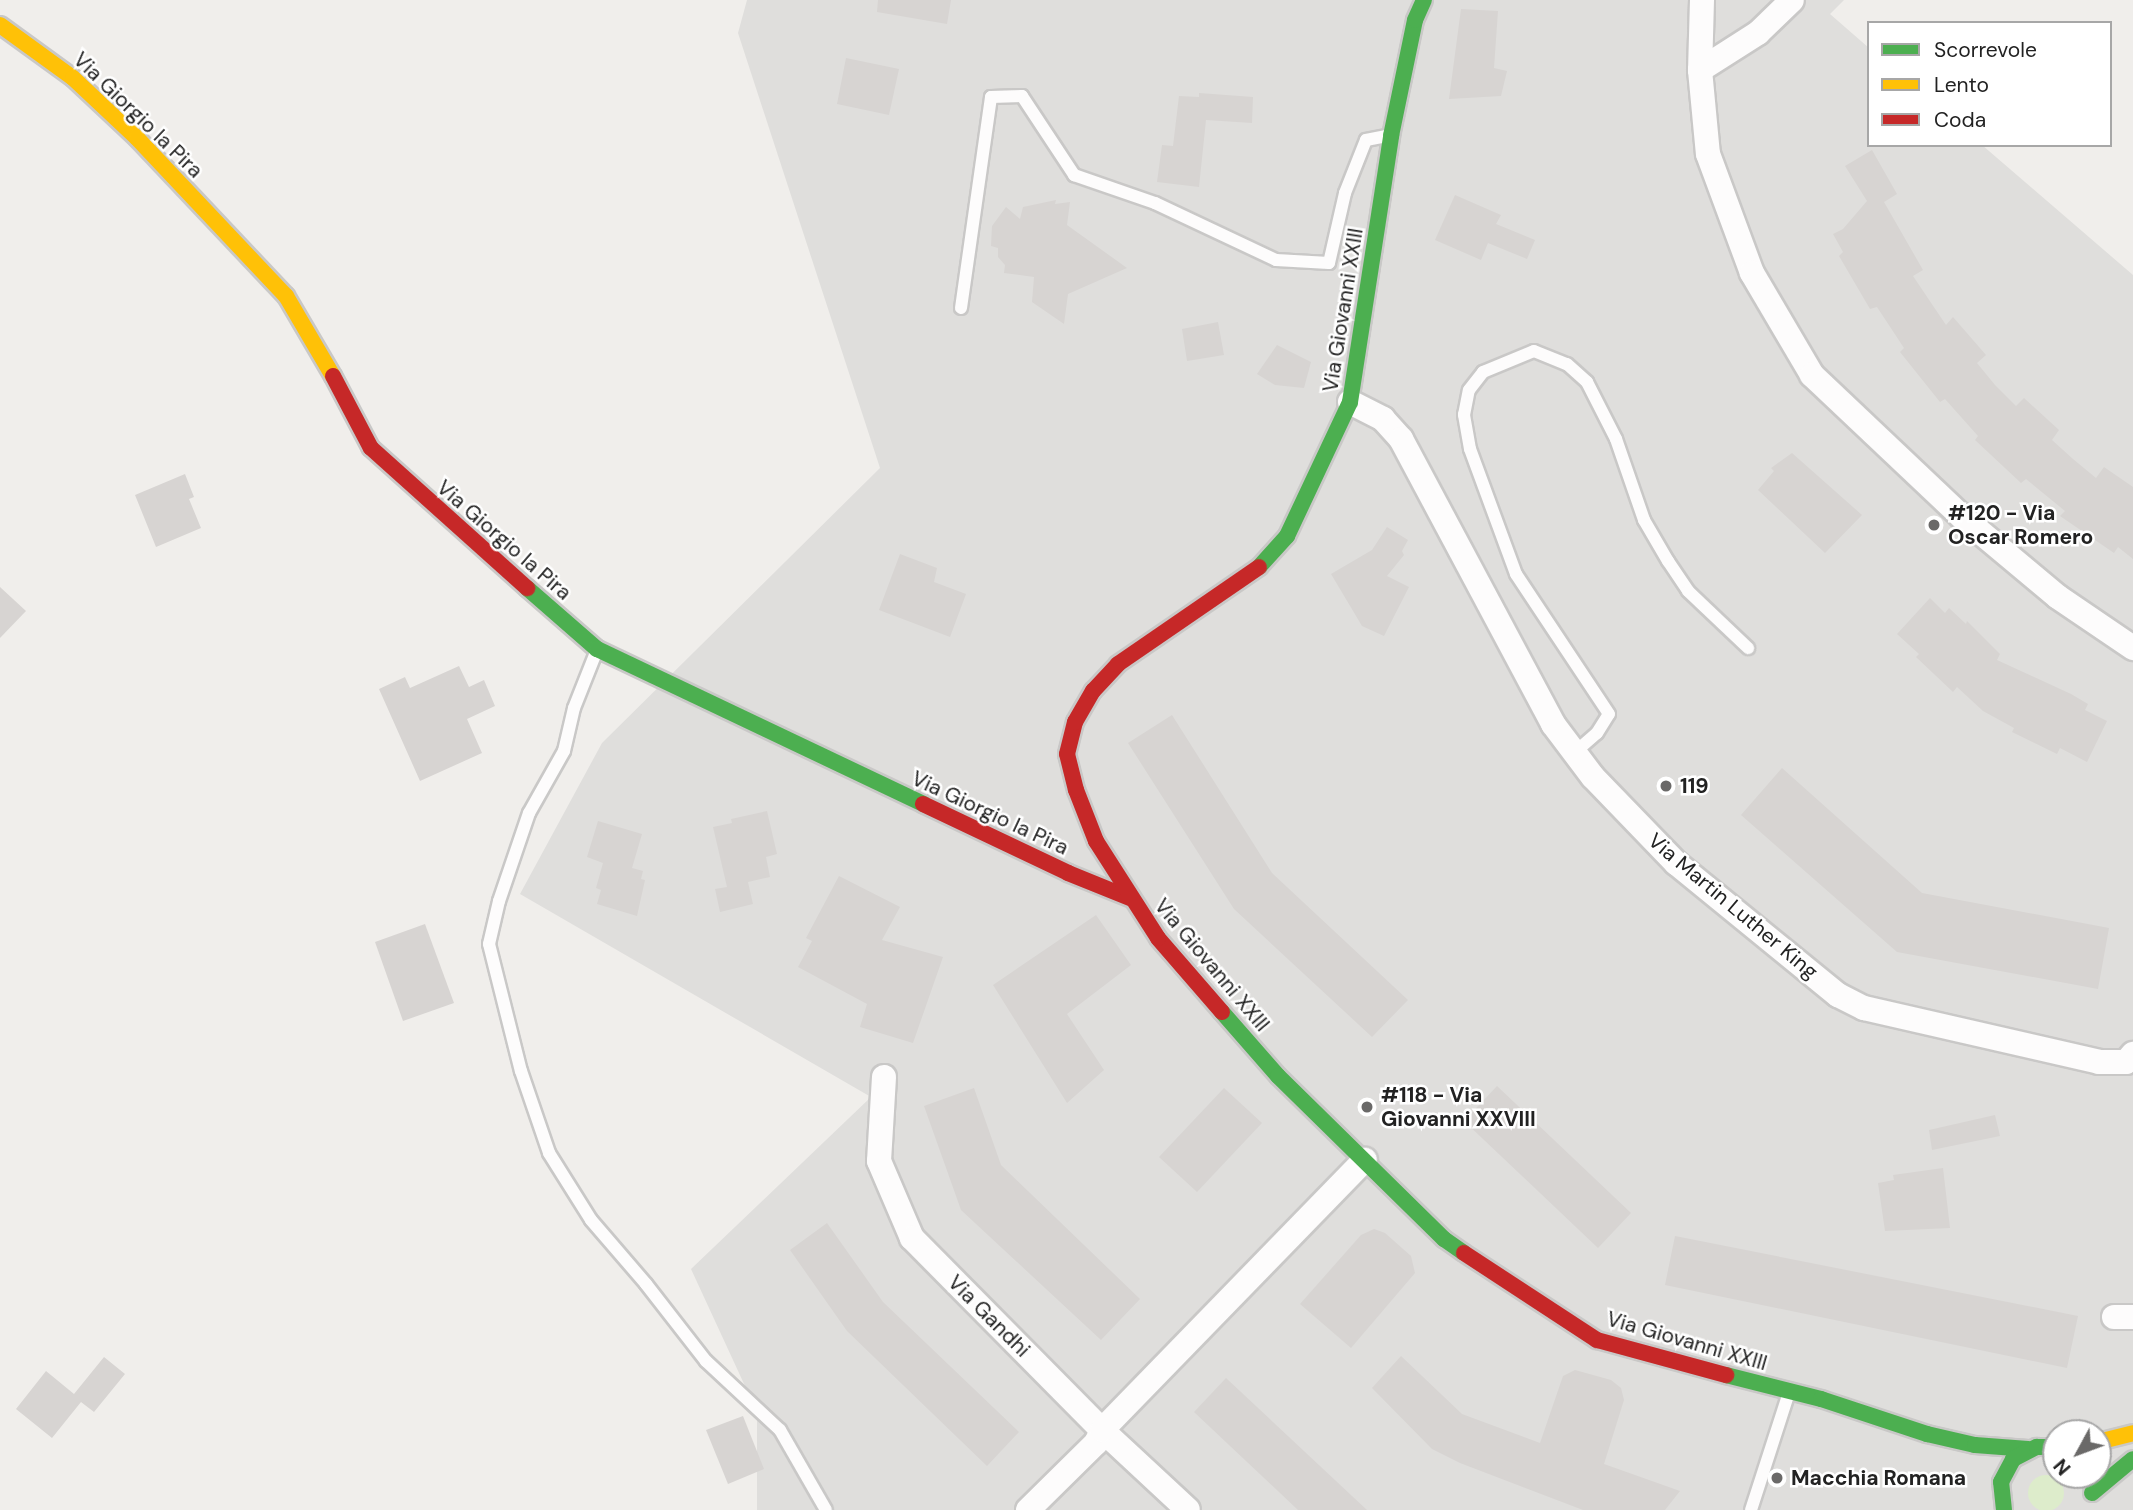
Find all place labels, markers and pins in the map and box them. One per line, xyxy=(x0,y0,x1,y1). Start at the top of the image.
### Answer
place label: #120 - Via Oscar Romero xyxy=(1948,500,2093,550)
marker: #120 - Via Oscar Romero xyxy=(1926,517,1942,533)
place label: 119 xyxy=(1680,773,1709,799)
marker: 119 xyxy=(1658,778,1674,794)
place label: #118 - Via Giovanni XXVIII xyxy=(1381,1082,1536,1132)
marker: #118 - Via Giovanni XXVIII xyxy=(1359,1099,1375,1115)
place label: Macchia Romana xyxy=(1791,1465,1966,1491)
marker: Macchia Romana xyxy=(1769,1470,1785,1486)

